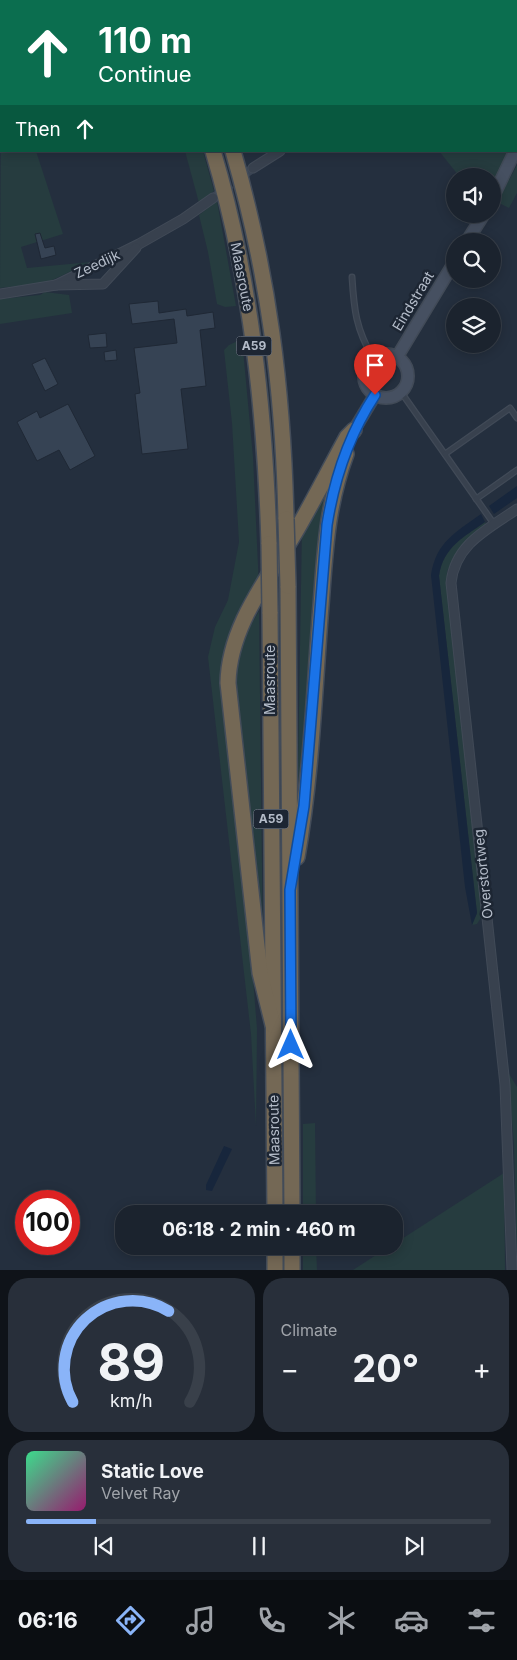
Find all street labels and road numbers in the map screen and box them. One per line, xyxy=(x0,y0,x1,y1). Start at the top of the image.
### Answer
street label: Maasroute xyxy=(227,241,258,313)
street label: Zeedijk xyxy=(71,246,122,281)
street label: Eindstraat xyxy=(388,268,437,333)
road number: A59 xyxy=(236,336,272,356)
street label: Maasroute xyxy=(261,645,278,715)
road number: A59 xyxy=(254,810,288,829)
street label: Overstortweg xyxy=(469,828,496,920)
street label: Maasroute xyxy=(264,1095,283,1165)

